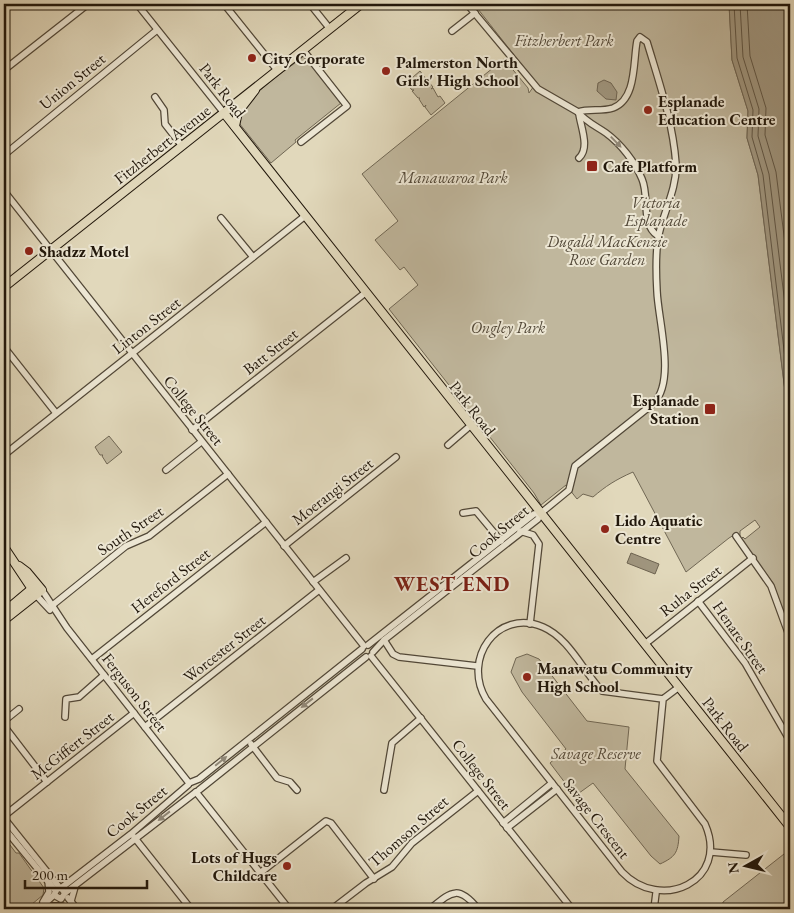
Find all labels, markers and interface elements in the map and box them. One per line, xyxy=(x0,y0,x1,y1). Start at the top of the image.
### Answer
park label: Fitzherbert Park xyxy=(513,30,614,51)
street label: Union Street xyxy=(35,48,110,114)
place label: City Corporate xyxy=(262,48,365,69)
marker: City Corporate xyxy=(246,52,258,64)
place label: Palmerston North Girls' High School xyxy=(396,52,519,91)
street label: Park Road xyxy=(195,59,251,123)
marker: Palmerston North Girls' High School xyxy=(380,65,392,77)
place label: Esplanade Education Centre xyxy=(658,91,776,130)
street label: Fitzherbert Avenue xyxy=(110,100,215,189)
marker: Esplanade Education Centre xyxy=(642,104,654,116)
one-way arrow xyxy=(610,136,622,148)
place label: Cafe Platform xyxy=(603,156,697,177)
marker: Cafe Platform xyxy=(585,159,599,173)
park label: Manawaroa Park xyxy=(397,167,509,188)
park label: Victoria Esplanade xyxy=(624,192,688,231)
park label: Dugald MacKenzie Rose Garden xyxy=(546,231,668,270)
place label: Shadzz Motel xyxy=(39,241,129,262)
marker: Shadzz Motel xyxy=(23,245,35,257)
street label: Linton Street xyxy=(108,292,185,359)
park label: Ongley Park xyxy=(471,317,546,338)
street label: Batt Street xyxy=(239,323,302,379)
street label: College Street xyxy=(159,371,228,450)
street label: Park Road xyxy=(445,377,501,441)
place label: Esplanade Station xyxy=(633,390,699,429)
marker: Esplanade Station xyxy=(703,402,717,416)
street label: Moerangi Street xyxy=(287,453,377,530)
street label: Cook Street xyxy=(464,500,533,563)
street label: South Street xyxy=(93,501,167,560)
place label: Lido Aquatic Centre xyxy=(615,510,703,549)
marker: Lido Aquatic Centre xyxy=(599,523,611,535)
street label: Hereford Street xyxy=(126,543,214,618)
street label: Ruha Street xyxy=(655,560,725,621)
district label: WEST END xyxy=(394,570,510,597)
street label: Henare Street xyxy=(708,597,773,678)
street label: Worcester Street xyxy=(179,610,270,687)
street label: Ferguson Street xyxy=(97,649,172,736)
place label: Manawatu Community High School xyxy=(537,658,693,697)
marker: Manawatu Community High School xyxy=(521,671,533,683)
street label: Park Road xyxy=(698,693,754,757)
one-way arrow xyxy=(301,698,314,709)
street label: McGiffert Street xyxy=(26,706,118,784)
street label: College Street xyxy=(447,735,516,814)
park label: Savage Reserve xyxy=(550,743,641,764)
one-way arrow xyxy=(214,756,227,767)
street label: Savage Crescent xyxy=(558,774,635,863)
street label: Cook Street xyxy=(101,780,171,842)
street label: Thomson Street xyxy=(364,791,453,872)
one-way arrow xyxy=(158,811,171,822)
north arrow xyxy=(722,840,772,890)
place label: Lots of Hugs Childcare xyxy=(191,847,277,886)
scale bar xyxy=(25,858,148,890)
marker: Lots of Hugs Childcare xyxy=(281,860,293,872)
text: N xyxy=(723,860,743,875)
text: 200 m xyxy=(32,865,69,884)

